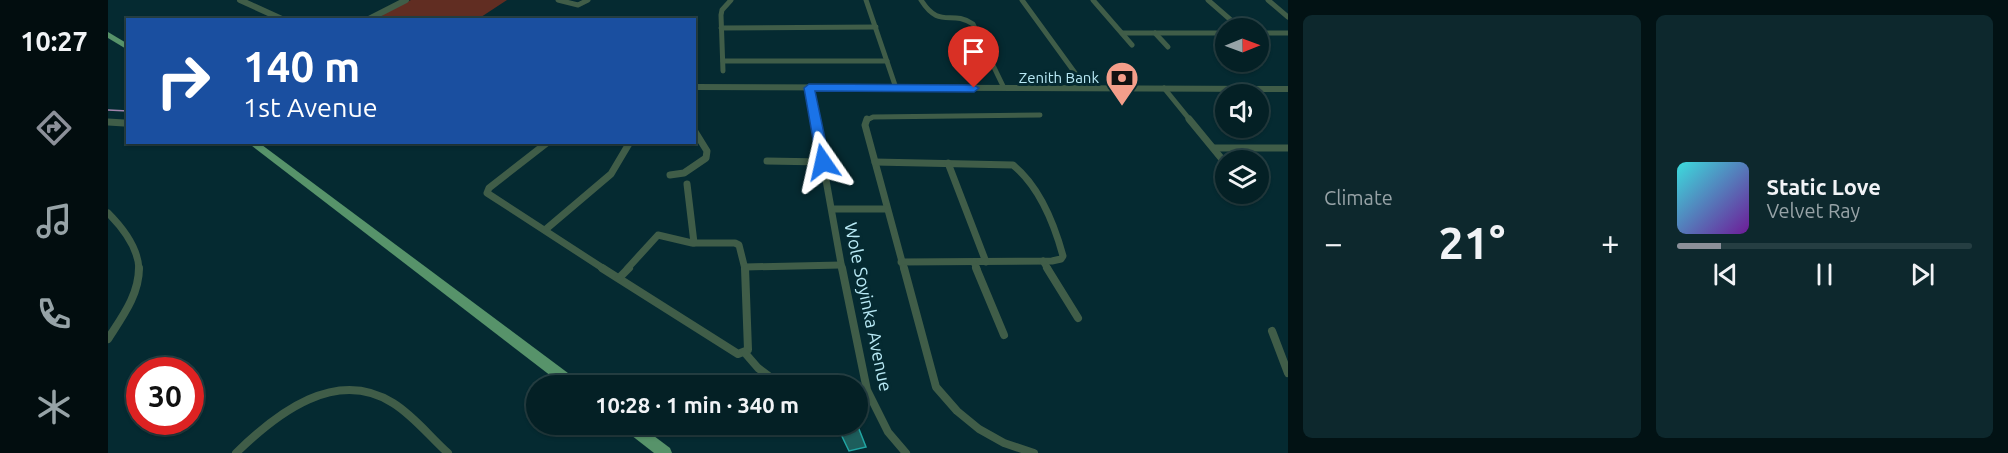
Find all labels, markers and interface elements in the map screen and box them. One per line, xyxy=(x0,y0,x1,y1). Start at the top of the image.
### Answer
north arrow xyxy=(1215,18,1269,72)
map controls xyxy=(1215,18,1269,204)
text: 10:27 xyxy=(20,26,88,56)
pin xyxy=(948,26,999,88)
icon: arrive xyxy=(957,35,990,68)
icon: right xyxy=(144,42,222,120)
text: 140 m xyxy=(243,43,360,90)
bank icon: Zenith Bank xyxy=(1104,60,1140,107)
place label: Zenith Bank xyxy=(1019,69,1099,86)
button: sound xyxy=(1215,84,1269,138)
text: 1st Avenue xyxy=(243,92,378,122)
icon: directions xyxy=(33,107,75,149)
position arrow xyxy=(791,130,855,194)
button: layers xyxy=(1215,150,1269,204)
text: Static Love xyxy=(1767,174,1881,199)
text: Climate xyxy=(1324,186,1393,209)
text: Velvet Ray xyxy=(1767,199,1860,222)
icon: music xyxy=(33,200,75,242)
text: 21° xyxy=(1438,217,1505,268)
street label: Wole Soyinka Avenue xyxy=(841,221,897,393)
text: − xyxy=(1324,224,1343,261)
text: + xyxy=(1601,224,1620,261)
icon: previous xyxy=(1709,258,1742,291)
icon: pause xyxy=(1808,258,1841,291)
icon: next xyxy=(1906,258,1939,291)
icon: phone xyxy=(33,293,75,335)
speed limit sign: 30 xyxy=(126,357,204,435)
icon: climate xyxy=(33,386,75,428)
text: 10:28 · 1 min · 340 m xyxy=(595,392,799,417)

